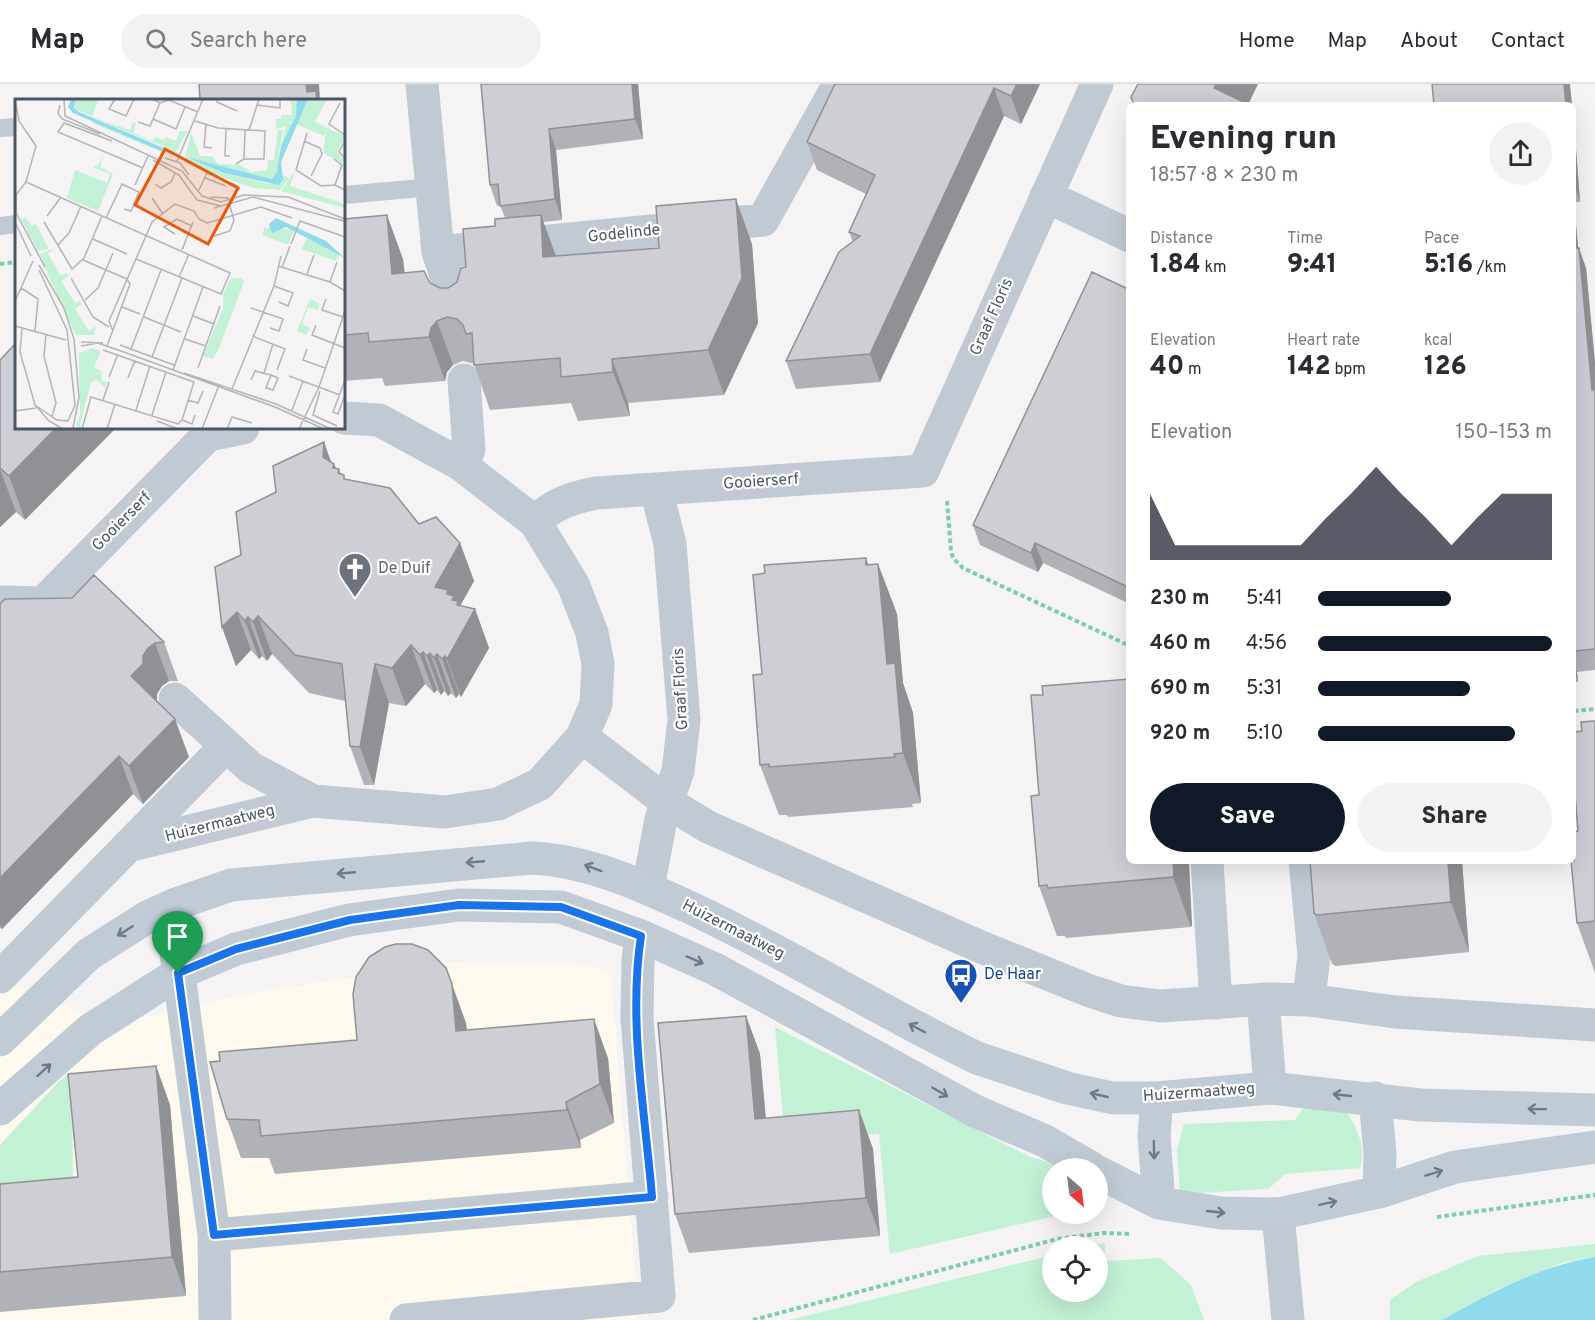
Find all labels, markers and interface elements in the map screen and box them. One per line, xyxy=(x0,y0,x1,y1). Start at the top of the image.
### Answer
search box xyxy=(121,14,541,68)
text: Map xyxy=(30,23,85,59)
icon: search xyxy=(142,25,175,58)
text: Search here xyxy=(190,28,307,55)
text: Home xyxy=(1239,28,1295,55)
text: Map xyxy=(1328,28,1367,55)
text: About xyxy=(1400,28,1458,55)
text: Contact xyxy=(1491,28,1565,55)
inset map xyxy=(15,99,345,429)
text: Evening run xyxy=(1150,119,1337,161)
button: share xyxy=(1489,122,1552,185)
text: 18:57 · 8 × 230 m xyxy=(1150,163,1299,189)
street label: Godelinde xyxy=(587,220,661,248)
text: Distance xyxy=(1150,229,1213,249)
text: Time xyxy=(1287,229,1323,249)
text: Pace xyxy=(1424,229,1459,249)
text: 1.84 xyxy=(1150,249,1201,282)
text: 9:41 xyxy=(1287,249,1337,282)
text: 5:16 xyxy=(1424,249,1473,282)
text: km xyxy=(1201,258,1227,278)
text: /km xyxy=(1473,258,1507,278)
street label: Graaf Floris xyxy=(966,275,1018,359)
text: Elevation xyxy=(1150,331,1216,351)
text: Heart rate xyxy=(1287,331,1360,351)
text: kcal xyxy=(1424,331,1452,351)
text: 40 xyxy=(1150,351,1184,384)
text: 142 xyxy=(1287,351,1331,384)
text: 126 xyxy=(1424,351,1467,384)
text: m xyxy=(1184,360,1201,380)
text: bpm xyxy=(1331,360,1366,380)
text: Elevation xyxy=(1150,420,1232,446)
text: 150–153 m xyxy=(1456,420,1552,446)
street label: Gooierserf xyxy=(722,469,800,495)
street label: Gooierserf xyxy=(88,488,156,556)
church icon: De Duif xyxy=(337,551,373,598)
place label: De Duif xyxy=(378,559,431,579)
text: 230 m xyxy=(1150,586,1210,612)
text: 5:41 xyxy=(1246,586,1283,612)
text: 460 m xyxy=(1150,631,1211,657)
text: 4:56 xyxy=(1246,631,1287,657)
street label: Graaf Floris xyxy=(669,647,693,731)
text: 690 m xyxy=(1150,676,1210,702)
text: 5:31 xyxy=(1246,676,1282,702)
text: 920 m xyxy=(1150,721,1210,747)
text: 5:10 xyxy=(1246,721,1283,747)
button: Save xyxy=(1150,783,1345,852)
button: Share xyxy=(1357,783,1552,852)
street label: Huizermaatweg xyxy=(163,801,277,847)
one-way arrow xyxy=(465,857,485,868)
one-way arrow xyxy=(584,862,603,873)
one-way arrow xyxy=(337,867,357,878)
street label: Huizermaatweg xyxy=(678,896,788,964)
pin xyxy=(152,911,203,973)
icon: arrive xyxy=(161,920,194,953)
one-way arrow xyxy=(117,926,134,938)
one-way arrow xyxy=(685,955,703,966)
bus stop icon: De Haar xyxy=(943,957,979,1004)
place label: De Haar xyxy=(984,965,1041,985)
one-way arrow xyxy=(908,1022,926,1033)
one-way arrow xyxy=(36,1063,51,1077)
street label: Huizermaatweg xyxy=(1142,1079,1256,1107)
one-way arrow xyxy=(931,1086,948,1098)
one-way arrow xyxy=(1090,1089,1109,1100)
one-way arrow xyxy=(1333,1089,1353,1100)
one-way arrow xyxy=(1527,1103,1547,1115)
one-way arrow xyxy=(1149,1140,1160,1160)
north arrow xyxy=(1042,1158,1108,1224)
map controls xyxy=(1042,1158,1108,1302)
one-way arrow xyxy=(1424,1167,1443,1178)
one-way arrow xyxy=(1319,1197,1338,1209)
one-way arrow xyxy=(1206,1207,1226,1218)
button: locate xyxy=(1042,1236,1108,1302)

